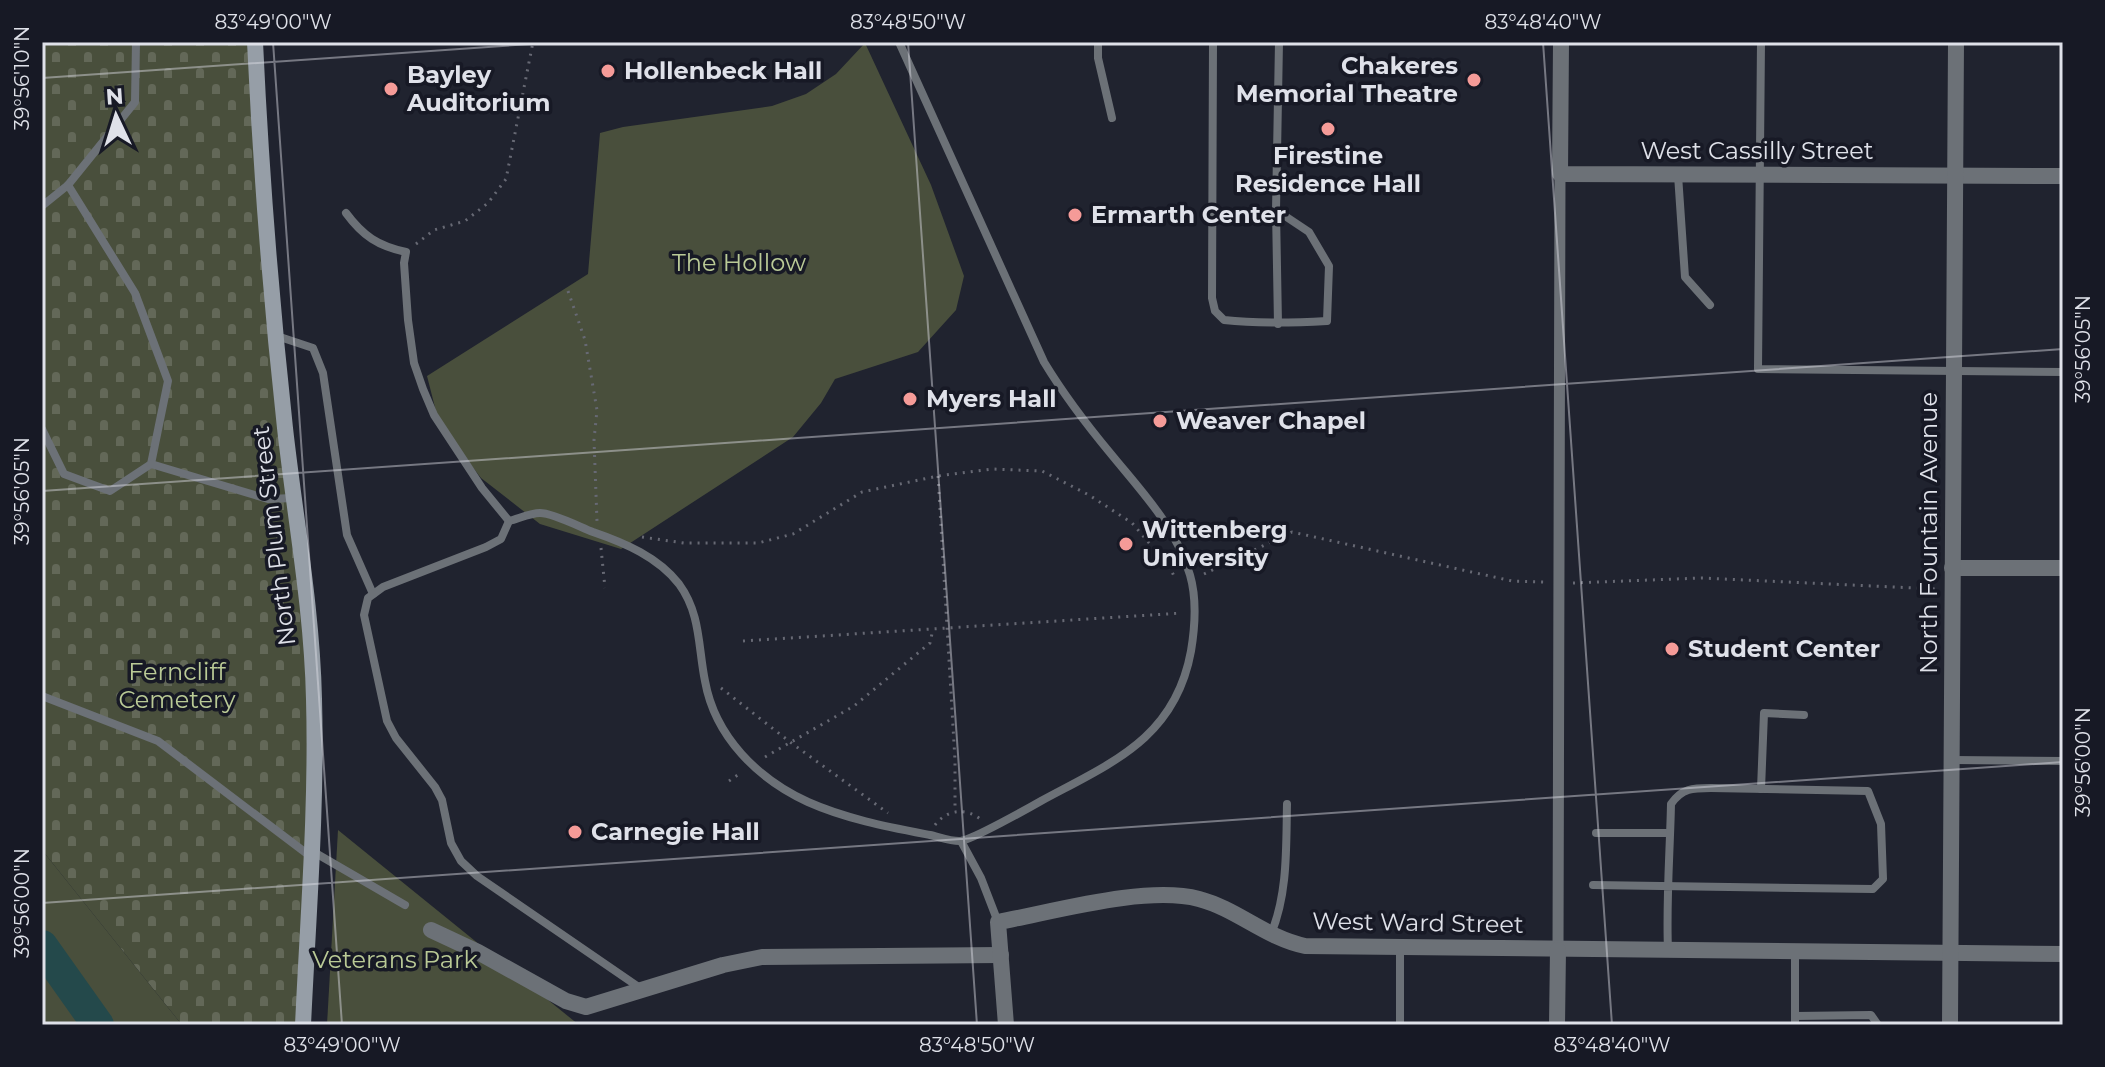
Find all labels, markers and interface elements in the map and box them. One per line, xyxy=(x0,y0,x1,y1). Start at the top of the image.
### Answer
text: 83°49'00"W xyxy=(214,10,332,34)
text: 83°48'50"W xyxy=(850,10,966,34)
text: 83°48'40"W xyxy=(1484,10,1602,34)
text: 39°56'10"N xyxy=(10,26,34,130)
place label: Chakeres Memorial Theatre xyxy=(1236,51,1458,108)
place label: Hollenbeck Hall xyxy=(624,56,822,85)
place label: Bayley Auditorium xyxy=(406,60,550,117)
marker: Hollenbeck Hall xyxy=(599,62,617,80)
marker: Chakeres Memorial Theatre xyxy=(1465,71,1483,89)
north arrow xyxy=(76,76,156,156)
marker: Bayley Auditorium xyxy=(382,80,400,98)
text: N xyxy=(105,82,124,111)
marker: Firestine Residence Hall xyxy=(1319,120,1337,138)
street label: West Cassilly Street xyxy=(1640,136,1874,165)
place label: Firestine Residence Hall xyxy=(1235,141,1421,198)
place label: Ermarth Center xyxy=(1091,200,1286,229)
marker: Ermarth Center xyxy=(1066,206,1084,224)
park label: The Hollow xyxy=(672,248,806,277)
text: 39°56'05"N xyxy=(2071,295,2095,403)
place label: Myers Hall xyxy=(926,384,1057,413)
marker: Myers Hall xyxy=(901,390,919,408)
street label: North Fountain Avenue xyxy=(1914,392,1943,674)
place label: Weaver Chapel xyxy=(1176,406,1366,435)
marker: Weaver Chapel xyxy=(1151,412,1169,430)
street label: North Plum Street xyxy=(246,424,301,647)
text: 39°56'05"N xyxy=(10,437,34,545)
place label: Wittenberg University xyxy=(1142,515,1288,572)
marker: Wittenberg University xyxy=(1117,535,1135,553)
place label: Student Center xyxy=(1688,634,1880,663)
marker: Student Center xyxy=(1663,640,1681,658)
park label: Ferncliff Cemetery xyxy=(118,657,236,714)
text: 39°56'00"N xyxy=(2071,707,2095,817)
place label: Carnegie Hall xyxy=(591,817,760,846)
marker: Carnegie Hall xyxy=(566,823,584,841)
text: 39°56'00"N xyxy=(10,848,34,958)
street label: West Ward Street xyxy=(1312,906,1524,939)
park label: Veterans Park xyxy=(312,945,478,974)
text: 83°49'00"W xyxy=(283,1033,401,1057)
text: 83°48'50"W xyxy=(919,1033,1035,1057)
text: 83°48'40"W xyxy=(1553,1033,1671,1057)

